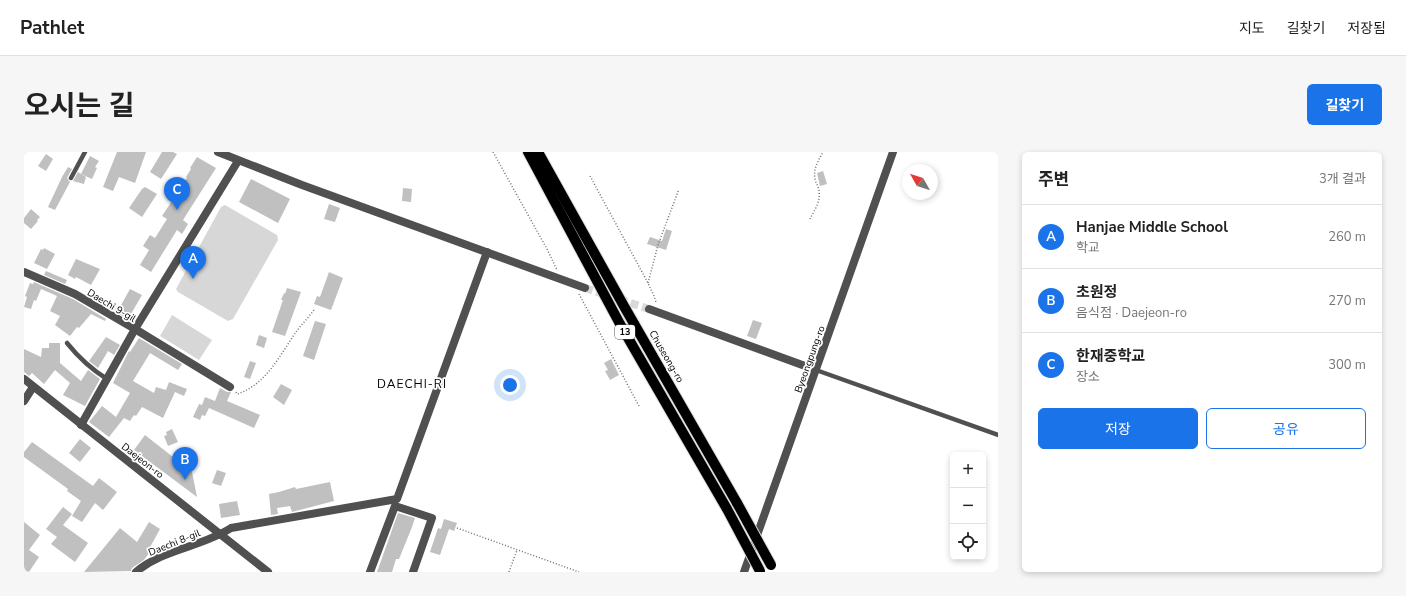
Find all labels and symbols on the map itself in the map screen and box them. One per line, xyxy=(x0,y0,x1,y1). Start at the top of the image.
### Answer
north arrow xyxy=(902,164,938,200)
pin: C xyxy=(164,177,190,210)
pin: A xyxy=(180,246,206,279)
street label: Daechi 9-gil xyxy=(84,286,139,326)
street label: Byeongpung-ro xyxy=(791,323,829,395)
road number: 13 xyxy=(615,325,635,339)
street label: Chuseong-ro xyxy=(645,328,687,386)
your location xyxy=(500,375,520,395)
district label: DAECHI-RI xyxy=(377,376,447,392)
street label: Daejeon-ro xyxy=(118,440,167,482)
pin: B xyxy=(172,447,198,480)
street label: Daechi 8-gil xyxy=(146,526,202,560)

